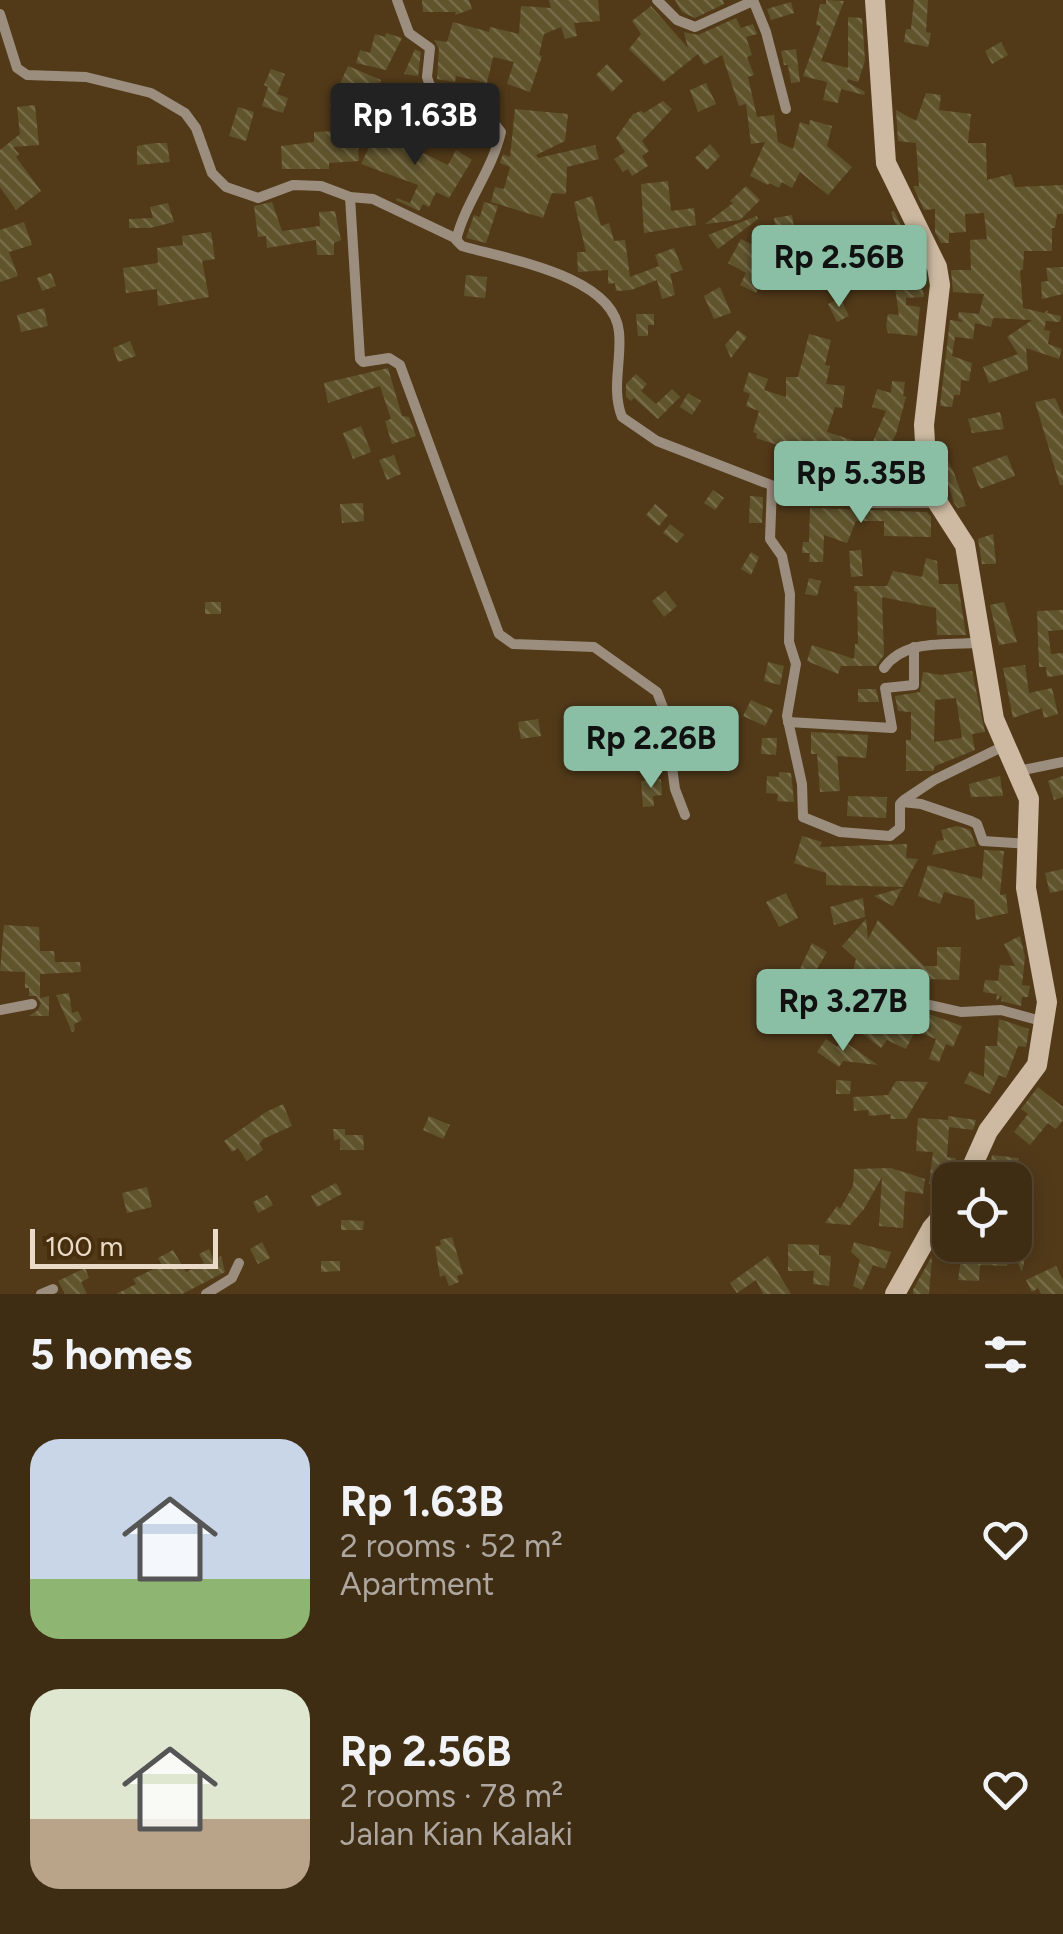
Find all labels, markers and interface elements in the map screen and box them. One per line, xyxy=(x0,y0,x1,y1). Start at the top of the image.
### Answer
pin: Rp 1.63B xyxy=(312,83,518,168)
text: Rp 1.63B xyxy=(353,96,477,134)
pin: Rp 2.56B xyxy=(736,225,942,310)
text: Rp 2.56B xyxy=(774,238,904,276)
pin: Rp 5.35B xyxy=(758,441,964,526)
text: Rp 5.35B xyxy=(796,454,926,492)
pin: Rp 2.26B xyxy=(548,706,754,791)
text: Rp 2.26B xyxy=(586,719,716,757)
pin: Rp 3.27B xyxy=(740,969,946,1054)
text: Rp 3.27B xyxy=(778,982,908,1020)
map controls xyxy=(932,1162,1032,1262)
button: locate xyxy=(932,1162,1032,1262)
scale bar xyxy=(30,1224,218,1268)
text: 100 m xyxy=(45,1229,123,1263)
icon: filters xyxy=(978,1327,1033,1382)
text: 5 homes xyxy=(30,1329,192,1380)
text: Rp 1.63B xyxy=(340,1476,504,1527)
icon: home xyxy=(110,1479,230,1599)
icon: heart xyxy=(978,1512,1033,1567)
text: 2 rooms · 52 m² xyxy=(340,1527,563,1565)
text: Apartment xyxy=(340,1565,494,1603)
text: Rp 2.56B xyxy=(340,1726,512,1777)
icon: home xyxy=(110,1729,230,1849)
icon: heart xyxy=(978,1762,1033,1817)
text: 2 rooms · 78 m² xyxy=(340,1777,563,1815)
text: Jalan Kian Kalaki xyxy=(340,1815,573,1853)

